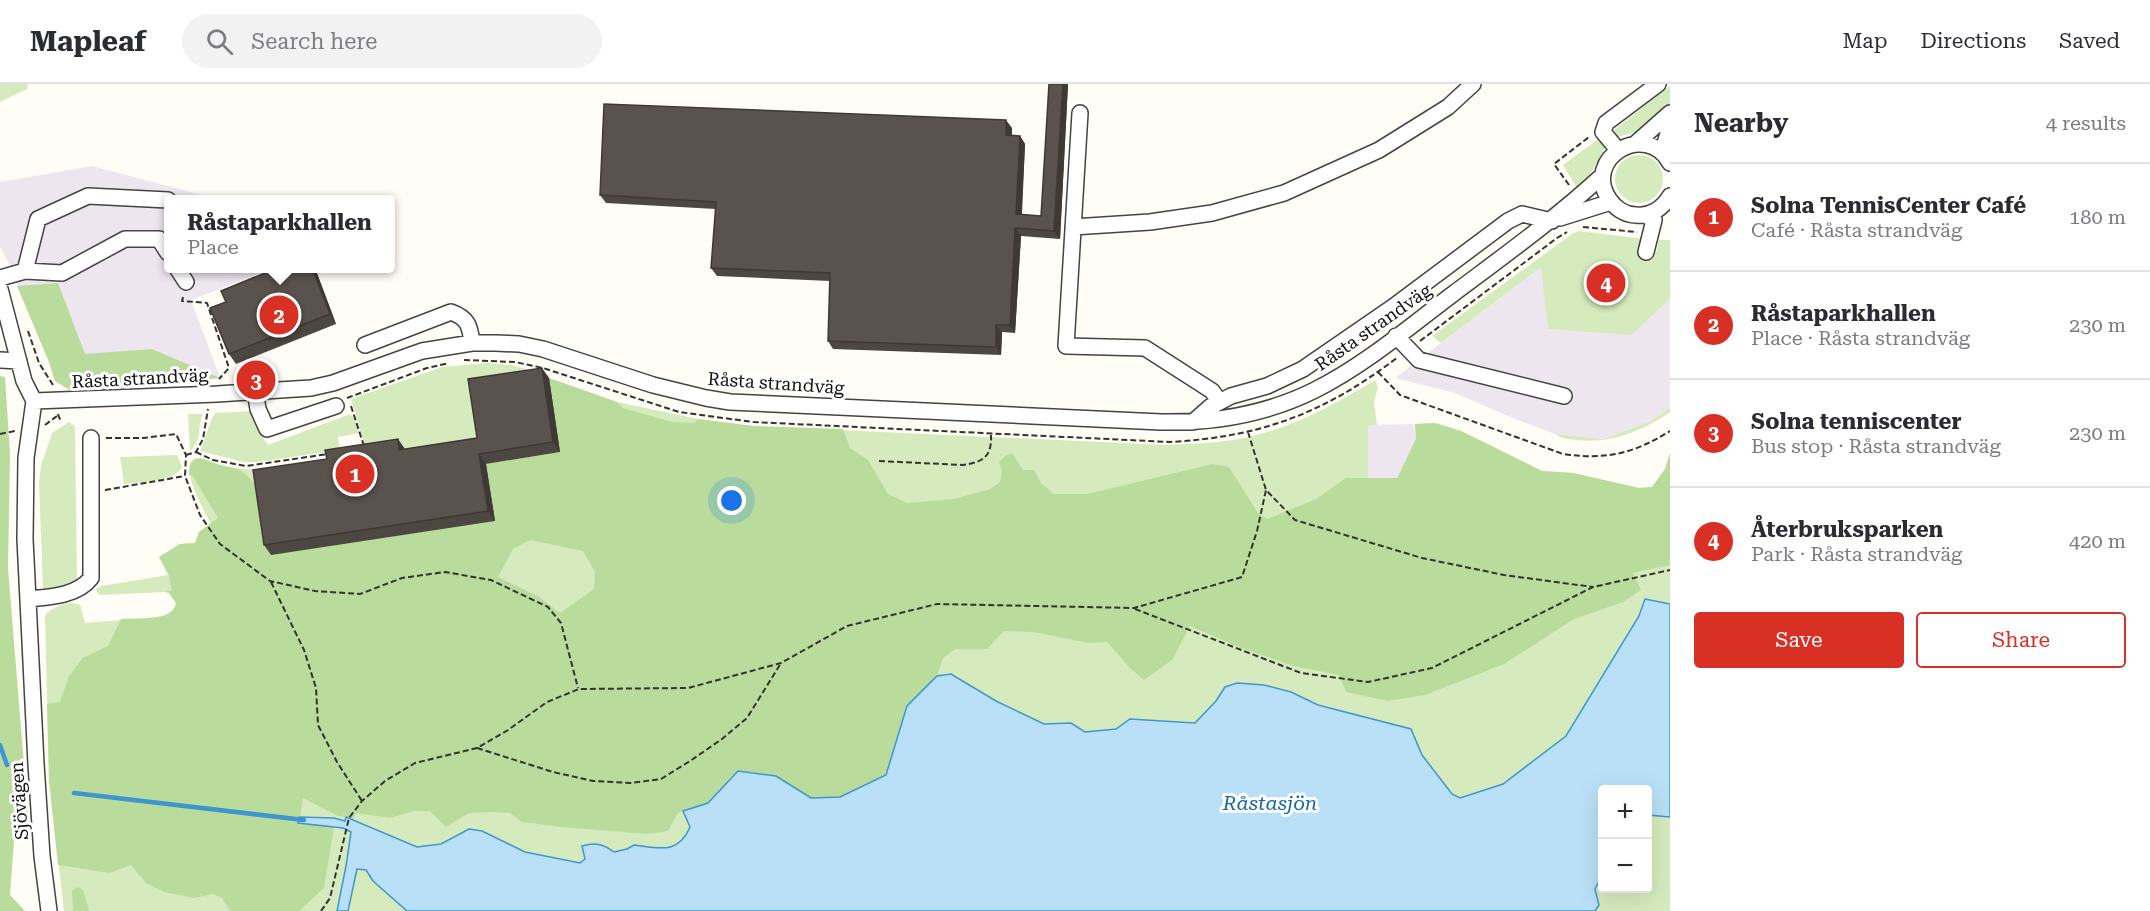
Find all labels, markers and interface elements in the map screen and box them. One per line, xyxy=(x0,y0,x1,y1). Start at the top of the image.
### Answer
search box xyxy=(182,14,602,68)
text: Mapleaf xyxy=(30,25,146,58)
icon: search xyxy=(203,25,236,58)
text: Search here xyxy=(251,29,377,54)
text: Map xyxy=(1843,29,1887,53)
text: Directions xyxy=(1920,29,2026,53)
text: Saved xyxy=(2059,29,2120,53)
text: Nearby xyxy=(1694,108,1788,138)
text: 4 results xyxy=(2046,111,2126,135)
text: Solna TennisCenter Café xyxy=(1751,193,2026,218)
popup xyxy=(164,195,395,273)
text: 1 xyxy=(1708,205,1719,229)
text: 180 m xyxy=(2069,205,2126,229)
text: Råstaparkhallen xyxy=(187,210,372,235)
text: Café · Råsta strandväg xyxy=(1751,218,1962,242)
text: Place xyxy=(187,235,239,259)
pin: 4 xyxy=(1586,260,1626,306)
street label: Råsta strandväg xyxy=(1311,279,1436,375)
pin: 2 xyxy=(260,292,298,338)
text: Råstaparkhallen xyxy=(1751,301,1936,326)
text: 2 xyxy=(1708,313,1719,337)
text: 230 m xyxy=(2069,313,2126,337)
text: Place · Råsta strandväg xyxy=(1751,326,1970,350)
pin: 3 xyxy=(236,358,276,402)
street label: Råsta strandväg xyxy=(71,364,210,392)
street label: Råsta strandväg xyxy=(707,368,846,398)
text: Solna tenniscenter xyxy=(1751,409,1962,434)
text: 3 xyxy=(1708,421,1719,445)
text: 230 m xyxy=(2069,421,2126,445)
text: Bus stop · Råsta strandväg xyxy=(1751,434,2001,458)
pin: 1 xyxy=(336,452,374,496)
your location xyxy=(717,486,746,515)
text: Återbruksparken xyxy=(1751,517,1943,542)
text: 4 xyxy=(1708,529,1719,553)
text: 420 m xyxy=(2069,529,2126,553)
text: Park · Råsta strandväg xyxy=(1751,542,1962,566)
button: Save xyxy=(1694,612,1904,668)
button: Share xyxy=(1916,612,2126,668)
street label: Sjövägen xyxy=(6,761,32,841)
map controls xyxy=(1598,785,1652,893)
button: + xyxy=(1598,785,1652,839)
water label: Råstasjön xyxy=(1222,791,1317,815)
button: − xyxy=(1598,839,1652,893)

